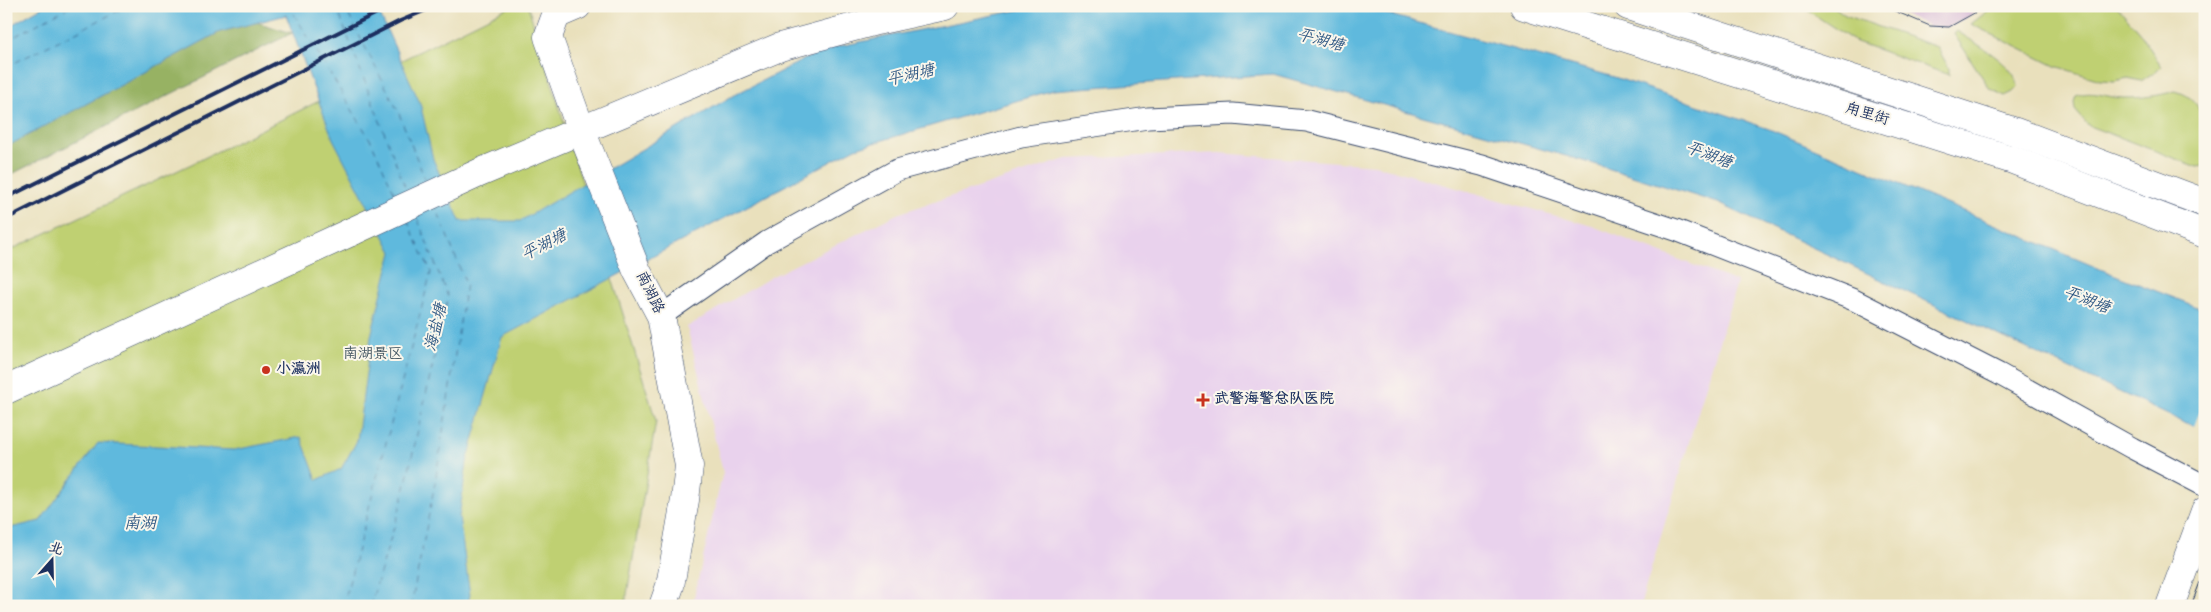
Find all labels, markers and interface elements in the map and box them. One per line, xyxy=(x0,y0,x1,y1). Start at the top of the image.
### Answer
water label: 平湖塘 xyxy=(1294,25,1348,58)
water label: 平湖塘 xyxy=(885,60,938,91)
street label: 甪里街 xyxy=(1843,100,1891,130)
water label: 平湖塘 xyxy=(1682,138,1736,175)
water label: 平湖塘 xyxy=(518,225,572,266)
street label: 南湖路 xyxy=(631,268,668,317)
water label: 平湖塘 xyxy=(2060,283,2114,320)
water label: 海盐塘 xyxy=(421,300,454,354)
park label: 南湖景区 xyxy=(343,345,403,364)
place label: 小瀛洲 xyxy=(276,361,321,379)
marker: 小瀛洲 xyxy=(260,364,272,376)
place label: 武警海警总队医院 xyxy=(1214,390,1334,409)
marker: 武警海警总队医院 xyxy=(1196,393,1210,407)
water label: 南湖 xyxy=(124,514,158,535)
north arrow xyxy=(28,534,78,584)
text: 北 xyxy=(46,540,65,561)

